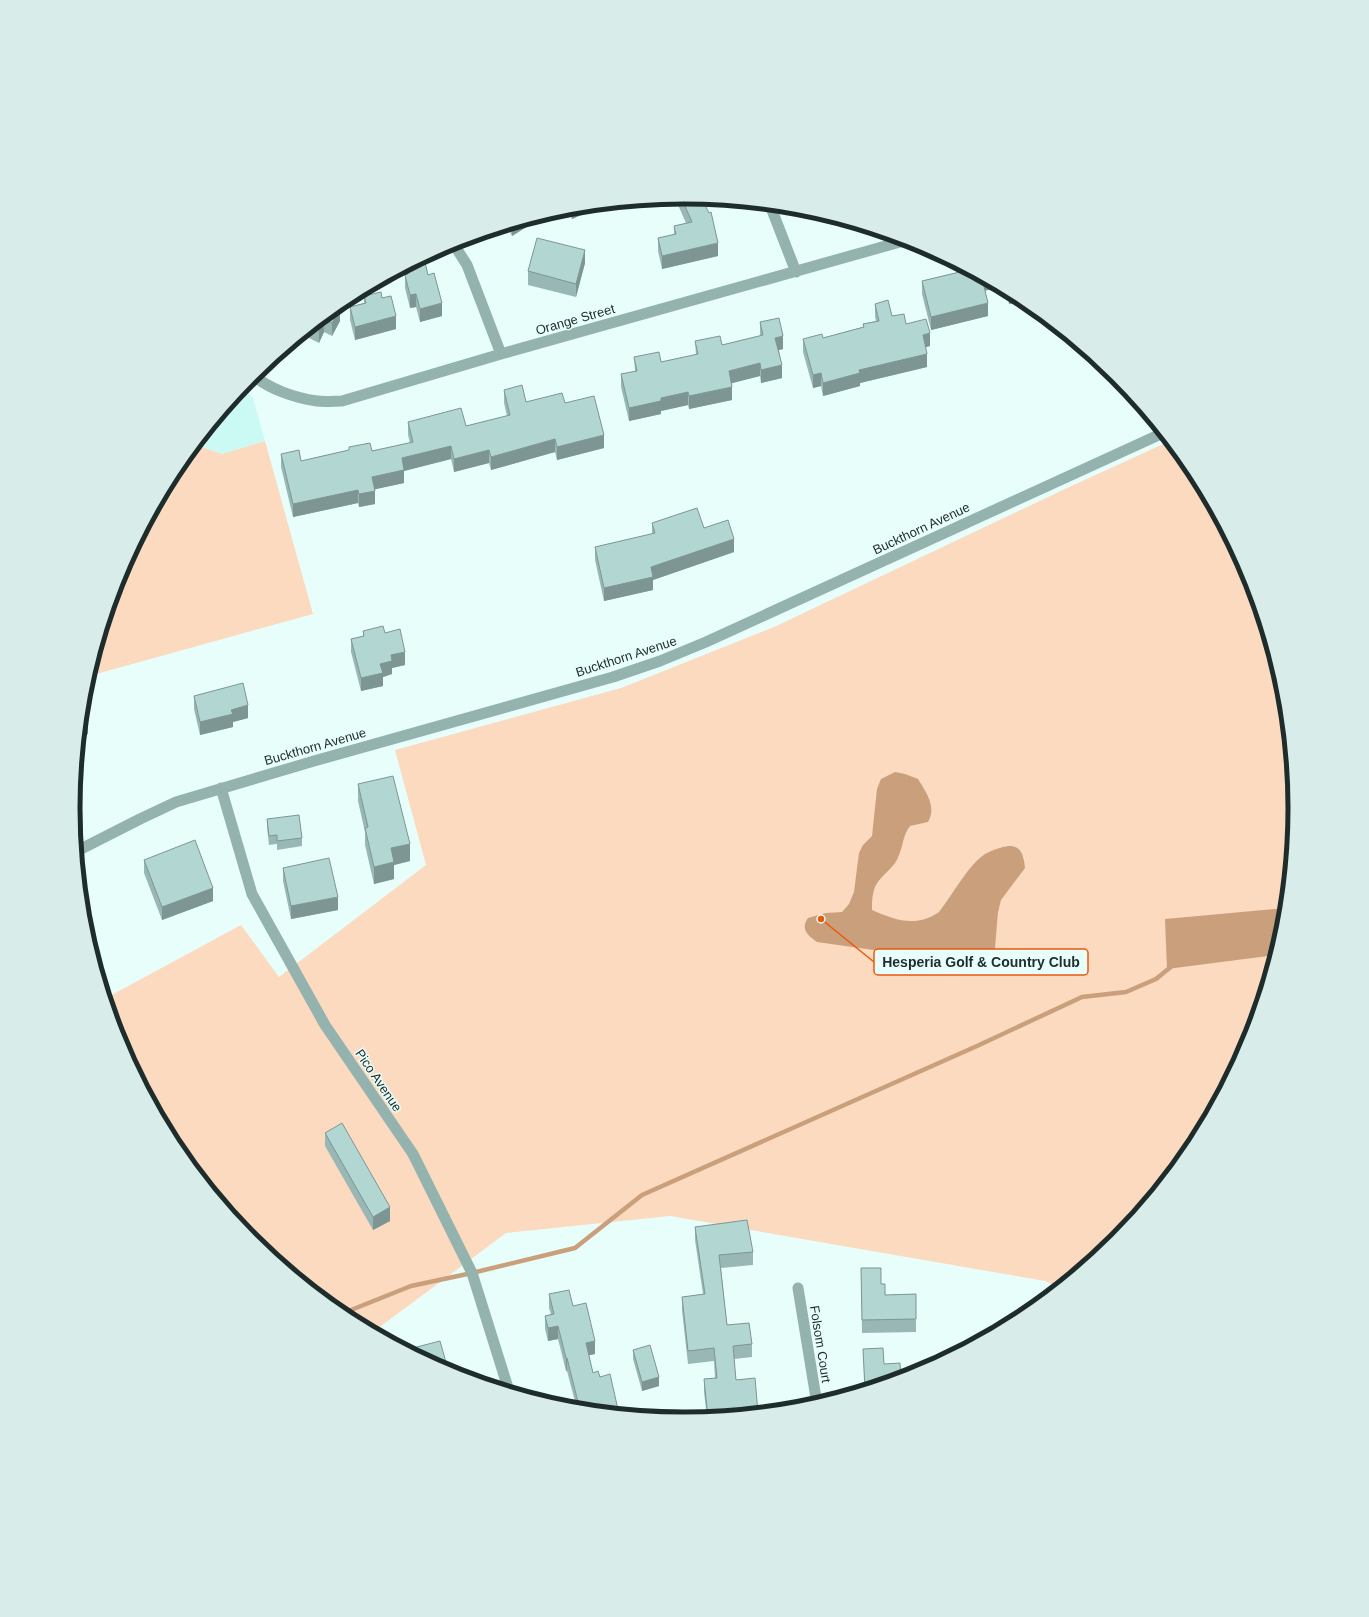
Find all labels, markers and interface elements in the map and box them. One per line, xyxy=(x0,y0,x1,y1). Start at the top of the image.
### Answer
street label: Orange Street xyxy=(534,301,617,338)
street label: Buckthorn Avenue xyxy=(870,499,972,558)
street label: Buckthorn Avenue xyxy=(574,633,679,680)
street label: Buckthorn Avenue xyxy=(262,725,368,768)
callout: Hesperia Golf & Country Club xyxy=(874,949,1088,975)
text: Hesperia Golf & Country Club xyxy=(882,954,1080,970)
street label: Pico Avenue xyxy=(352,1046,405,1114)
street label: Folsom Court xyxy=(807,1304,834,1384)

